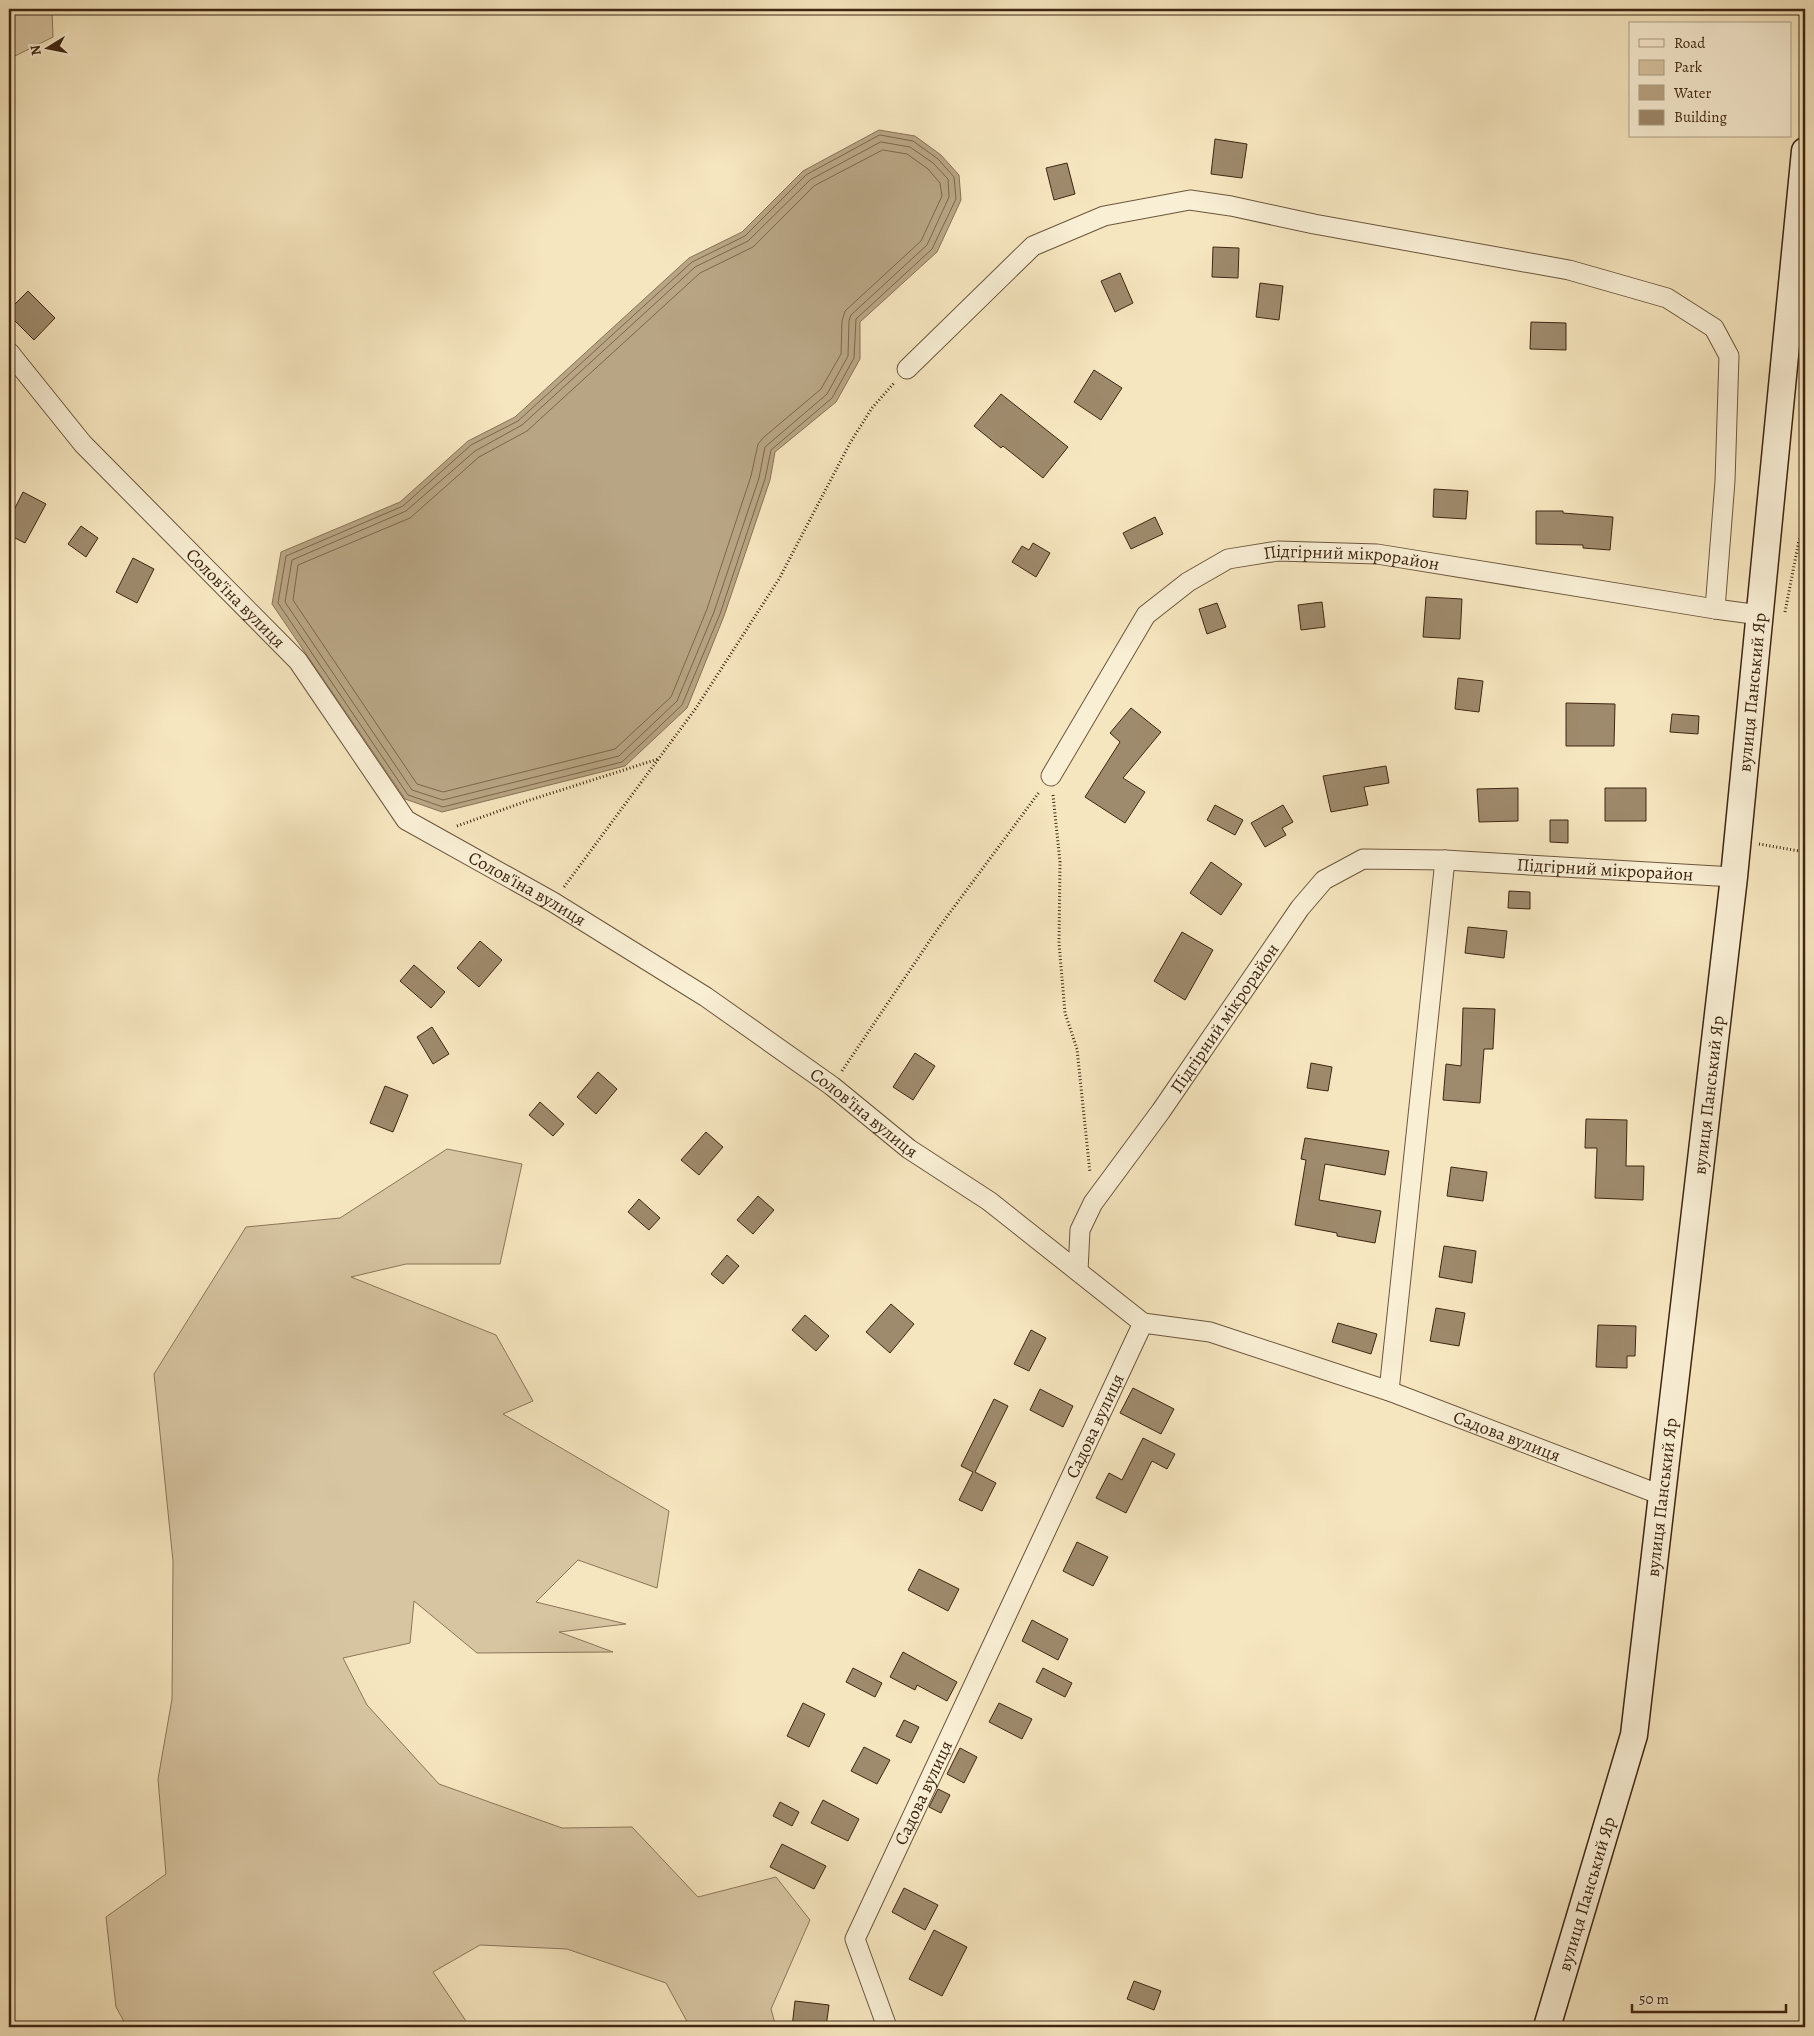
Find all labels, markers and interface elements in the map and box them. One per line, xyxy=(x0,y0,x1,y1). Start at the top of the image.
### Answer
north arrow xyxy=(22,22,72,72)
legend xyxy=(1629,22,1792,138)
text: Road xyxy=(1674,33,1706,53)
text: N xyxy=(25,43,46,57)
text: Park xyxy=(1674,57,1703,77)
text: Water xyxy=(1673,83,1711,103)
text: Building xyxy=(1674,107,1727,127)
street label: Підгірний мікрорайон xyxy=(1262,539,1441,576)
street label: Солов'їна вулиця xyxy=(181,543,291,653)
street label: вулиця Панський Яр xyxy=(1732,612,1772,773)
street label: Солов'їна вулиця xyxy=(464,845,591,932)
street label: Підгірний мікрорайон xyxy=(1516,852,1694,887)
street label: Підгірний мікрорайон xyxy=(1165,938,1284,1098)
street label: вулиця Панський Яр xyxy=(1687,1014,1730,1176)
street label: Солов'їна вулиця xyxy=(805,1062,922,1163)
street label: Садова вулиця xyxy=(1060,1370,1130,1482)
street label: Садова вулиця xyxy=(1450,1405,1564,1467)
street label: вулиця Панський Яр xyxy=(1641,1416,1683,1578)
street label: Садова вулиця xyxy=(889,1737,958,1849)
street label: вулиця Панський Яр xyxy=(1552,1814,1621,1974)
scale bar xyxy=(1632,1981,1785,2013)
text: 50 m xyxy=(1639,1989,1669,2009)

